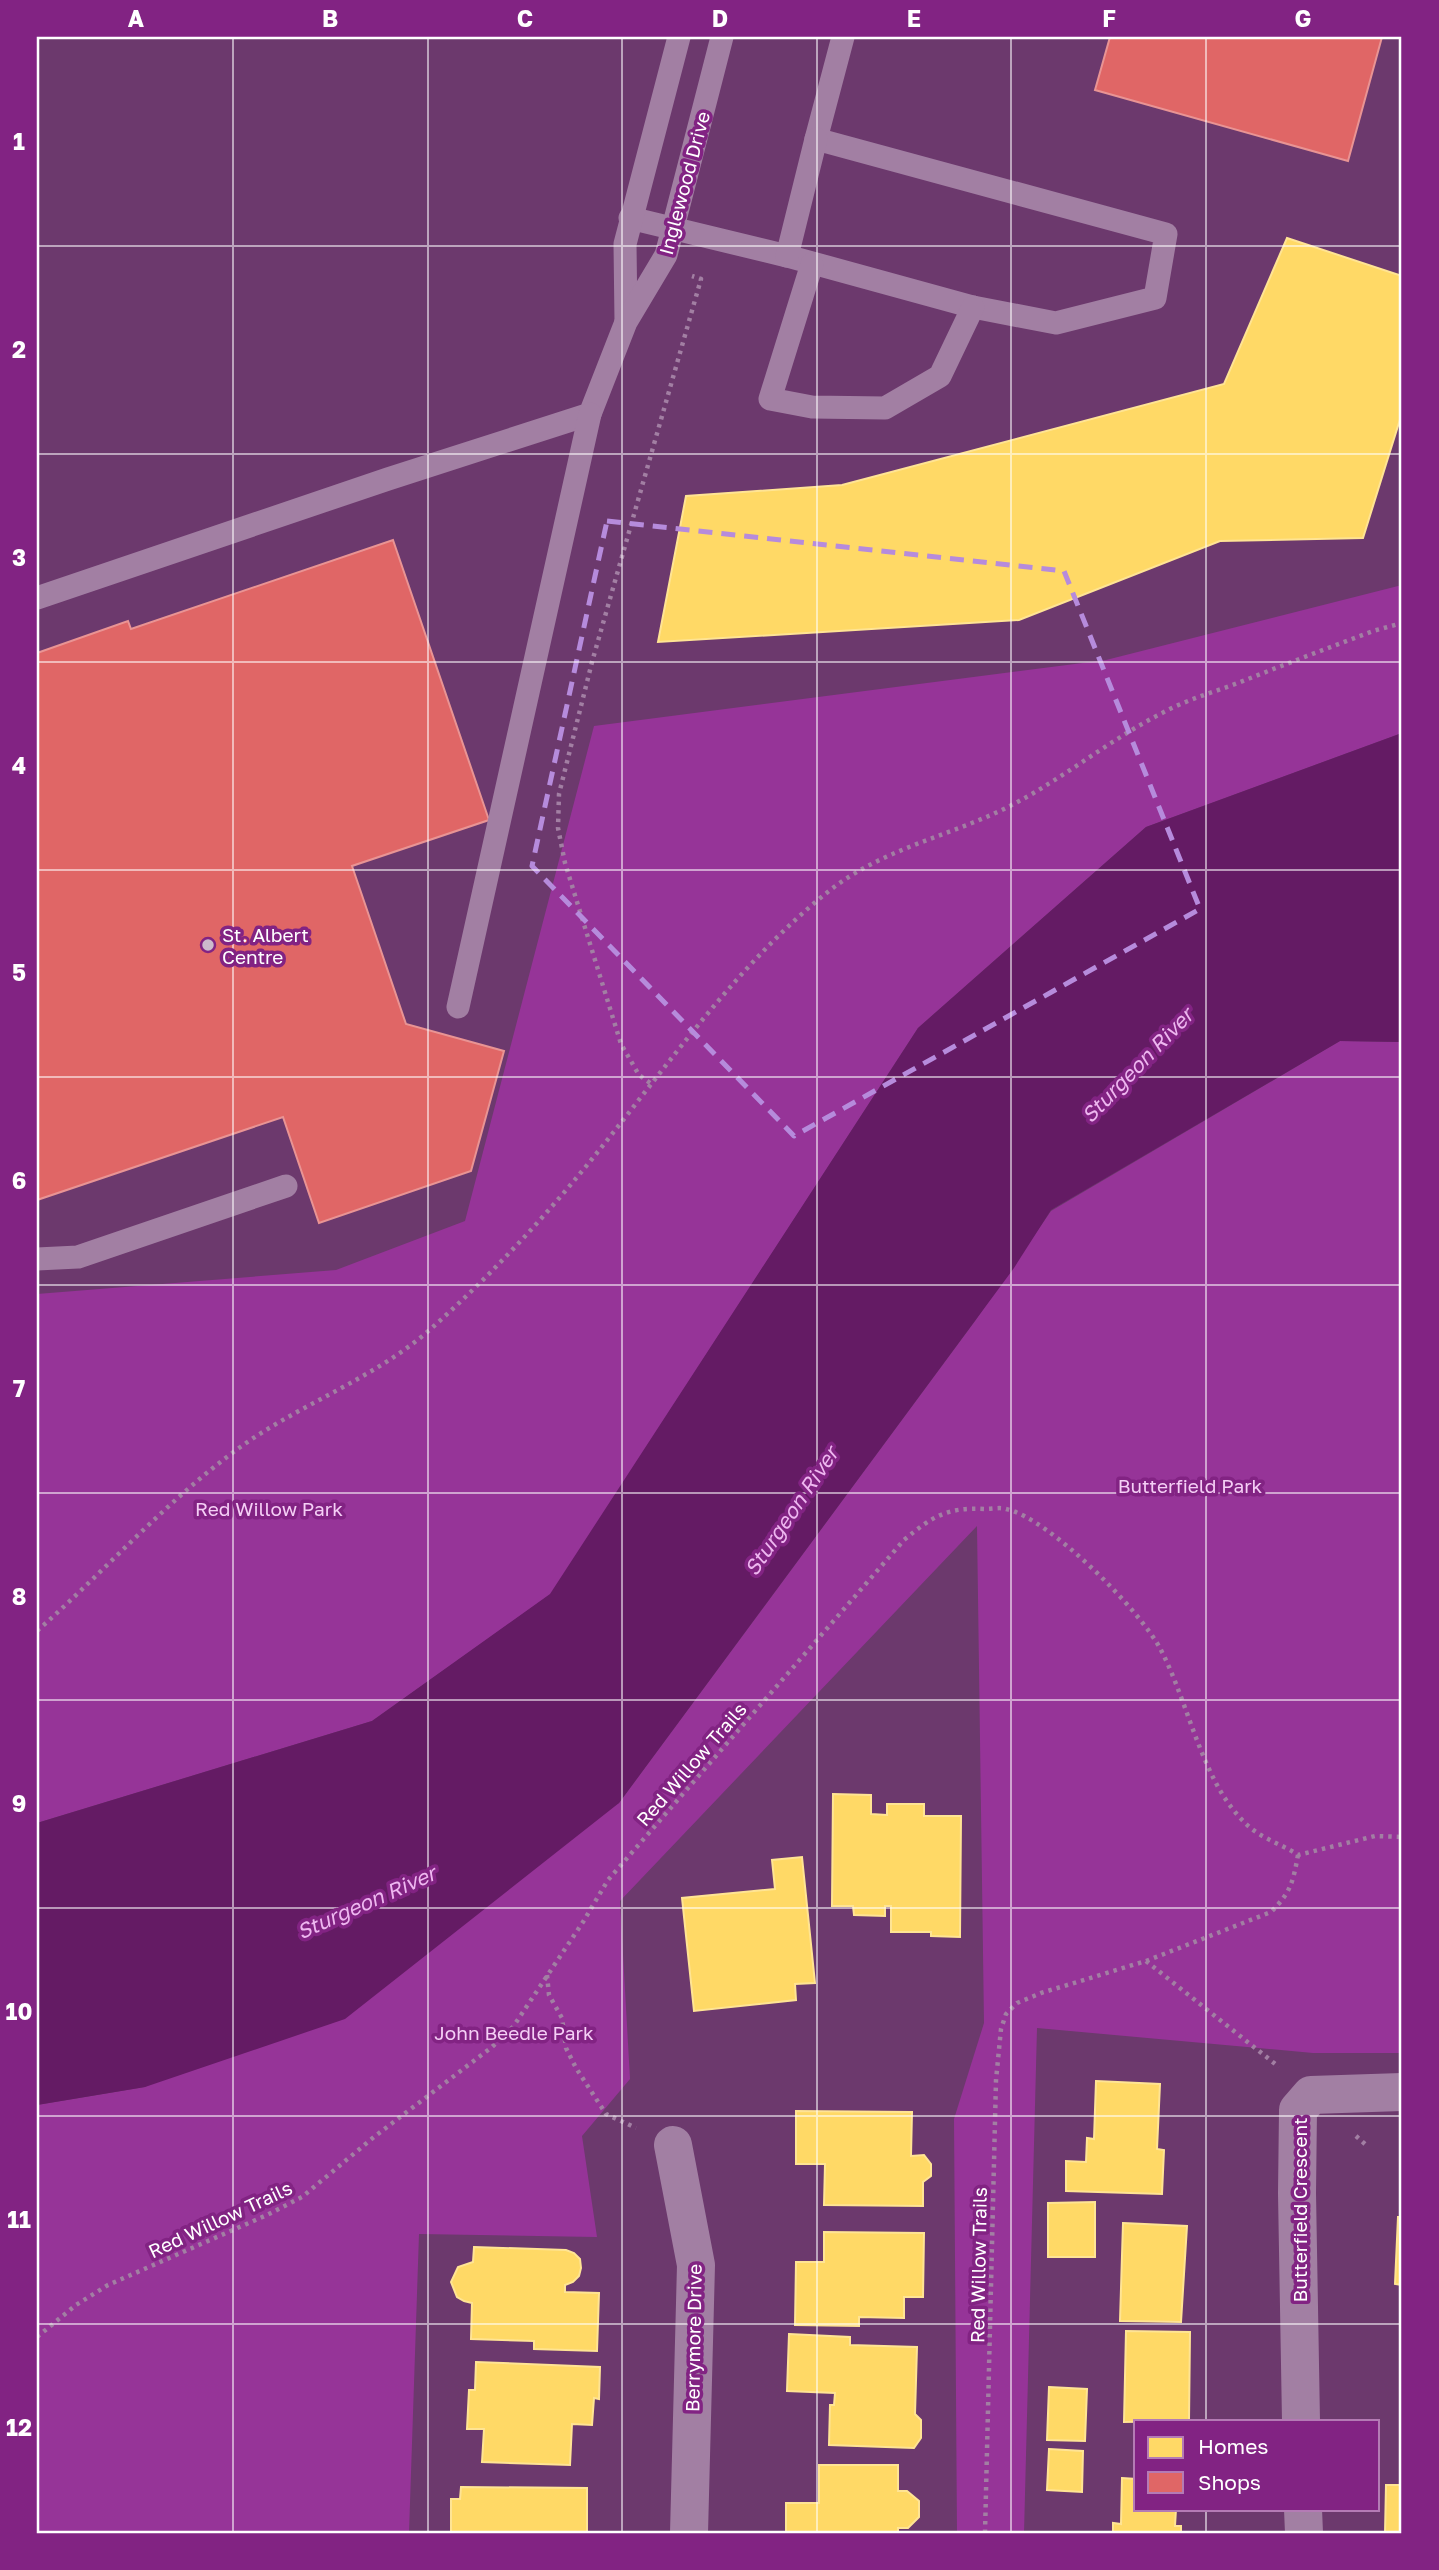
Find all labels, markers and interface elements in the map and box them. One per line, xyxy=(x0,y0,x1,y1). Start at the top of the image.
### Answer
text: A xyxy=(128,4,145,32)
text: B xyxy=(322,4,338,32)
text: C xyxy=(517,4,533,32)
text: D xyxy=(712,4,728,32)
text: E xyxy=(907,4,921,32)
text: F xyxy=(1102,4,1116,32)
text: G xyxy=(1295,4,1311,32)
street label: Inglewood Drive xyxy=(654,109,714,257)
text: 1 xyxy=(13,127,25,155)
text: 2 xyxy=(12,335,26,363)
text: 3 xyxy=(12,543,26,571)
text: 4 xyxy=(12,751,26,779)
place label: St. Albert Centre xyxy=(222,923,309,968)
marker: St. Albert Centre xyxy=(200,937,216,953)
text: 5 xyxy=(12,958,26,986)
water label: Sturgeon River xyxy=(1076,1000,1200,1128)
text: 6 xyxy=(12,1166,26,1194)
text: 7 xyxy=(13,1374,25,1402)
water label: Sturgeon River xyxy=(738,1439,845,1580)
park label: Butterfield Park xyxy=(1118,1474,1263,1497)
park label: Red Willow Park xyxy=(195,1497,343,1520)
text: 8 xyxy=(12,1582,26,1610)
street label: Red Willow Trails xyxy=(631,1698,751,1830)
text: 9 xyxy=(12,1789,26,1817)
water label: Sturgeon River xyxy=(292,1859,442,1944)
text: 10 xyxy=(6,1997,32,2025)
park label: John Beedle Park xyxy=(434,2021,594,2044)
street label: Butterfield Crescent xyxy=(1288,2117,1311,2303)
street label: Red Willow Trails xyxy=(144,2176,296,2262)
street label: Red Willow Trails xyxy=(965,2187,991,2343)
text: 11 xyxy=(7,2205,31,2233)
street label: Berrymore Drive xyxy=(680,2264,706,2412)
text: 12 xyxy=(6,2413,32,2441)
legend xyxy=(1134,2420,1380,2510)
text: Homes xyxy=(1198,2433,1268,2459)
text: Shops xyxy=(1198,2469,1261,2495)

